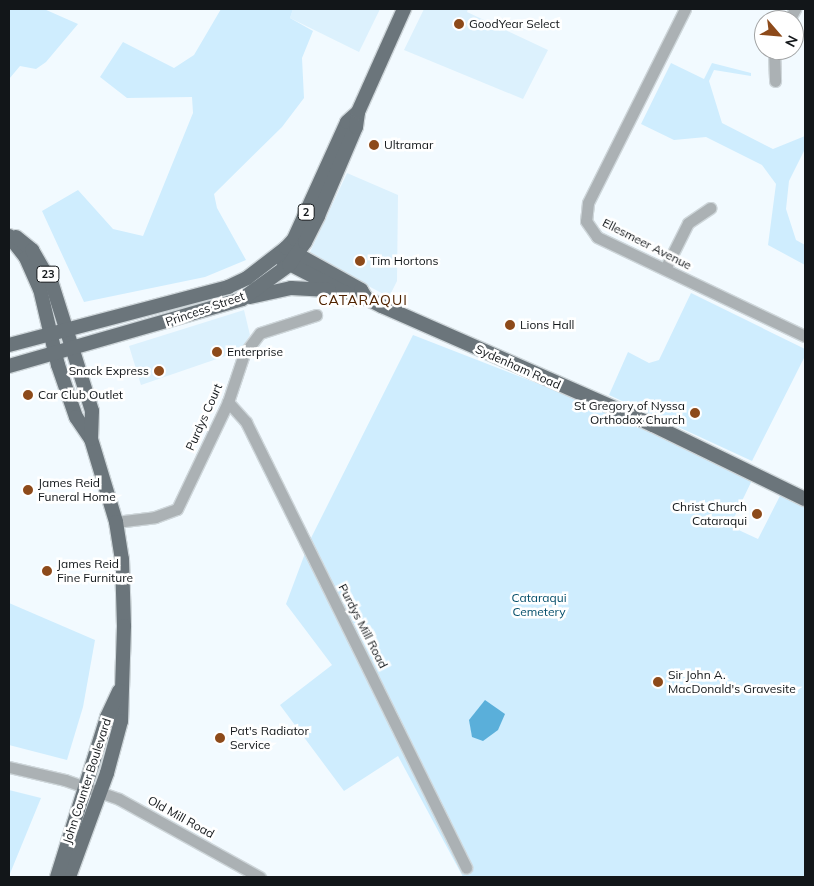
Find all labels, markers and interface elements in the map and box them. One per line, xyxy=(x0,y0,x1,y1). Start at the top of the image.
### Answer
north arrow xyxy=(754,10,804,60)
place label: GoodYear Select xyxy=(469,17,560,31)
marker: GoodYear Select xyxy=(453,18,465,30)
text: N xyxy=(781,33,802,50)
place label: Ultramar xyxy=(384,138,433,152)
marker: Ultramar xyxy=(368,139,380,151)
road number: 2 xyxy=(297,203,315,220)
street label: Ellesmeer Avenue xyxy=(600,215,694,273)
place label: Tim Hortons xyxy=(370,254,438,268)
marker: Tim Hortons xyxy=(354,255,366,267)
road number: 23 xyxy=(36,266,60,282)
street label: Princess Street xyxy=(164,289,246,329)
district label: CATARAQUI xyxy=(317,292,409,308)
place label: Lions Hall xyxy=(520,318,574,332)
marker: Lions Hall xyxy=(504,319,516,331)
street label: Sydenham Road xyxy=(473,342,563,392)
place label: Enterprise xyxy=(227,345,283,359)
marker: Enterprise xyxy=(211,346,223,358)
place label: Snack Express xyxy=(69,364,149,378)
marker: Snack Express xyxy=(153,365,165,377)
street label: Purdys Court xyxy=(183,381,225,453)
place label: Car Club Outlet xyxy=(38,388,123,402)
marker: Car Club Outlet xyxy=(22,389,34,401)
place label: St Gregory of Nyssa Orthodox Church xyxy=(574,399,685,427)
marker: St Gregory of Nyssa Orthodox Church xyxy=(689,407,701,419)
place label: James Reid Funeral Home xyxy=(38,476,116,504)
marker: James Reid Funeral Home xyxy=(22,484,34,496)
place label: Christ Church Cataraqui xyxy=(672,500,747,528)
marker: Christ Church Cataraqui xyxy=(751,508,763,520)
place label: James Reid Fine Furniture xyxy=(57,557,133,585)
marker: James Reid Fine Furniture xyxy=(41,565,53,577)
street label: Purdys Mill Road xyxy=(335,581,391,671)
park label: Cataraqui Cemetery xyxy=(511,591,567,619)
place label: Sir John A. MacDonald's Gravesite xyxy=(668,668,796,696)
marker: Sir John A. MacDonald's Gravesite xyxy=(652,676,664,688)
street label: John Counter Boulevard xyxy=(60,717,114,845)
place label: Pat's Radiator Service xyxy=(230,724,309,752)
marker: Pat's Radiator Service xyxy=(214,732,226,744)
street label: Old Mill Road xyxy=(145,793,217,841)

